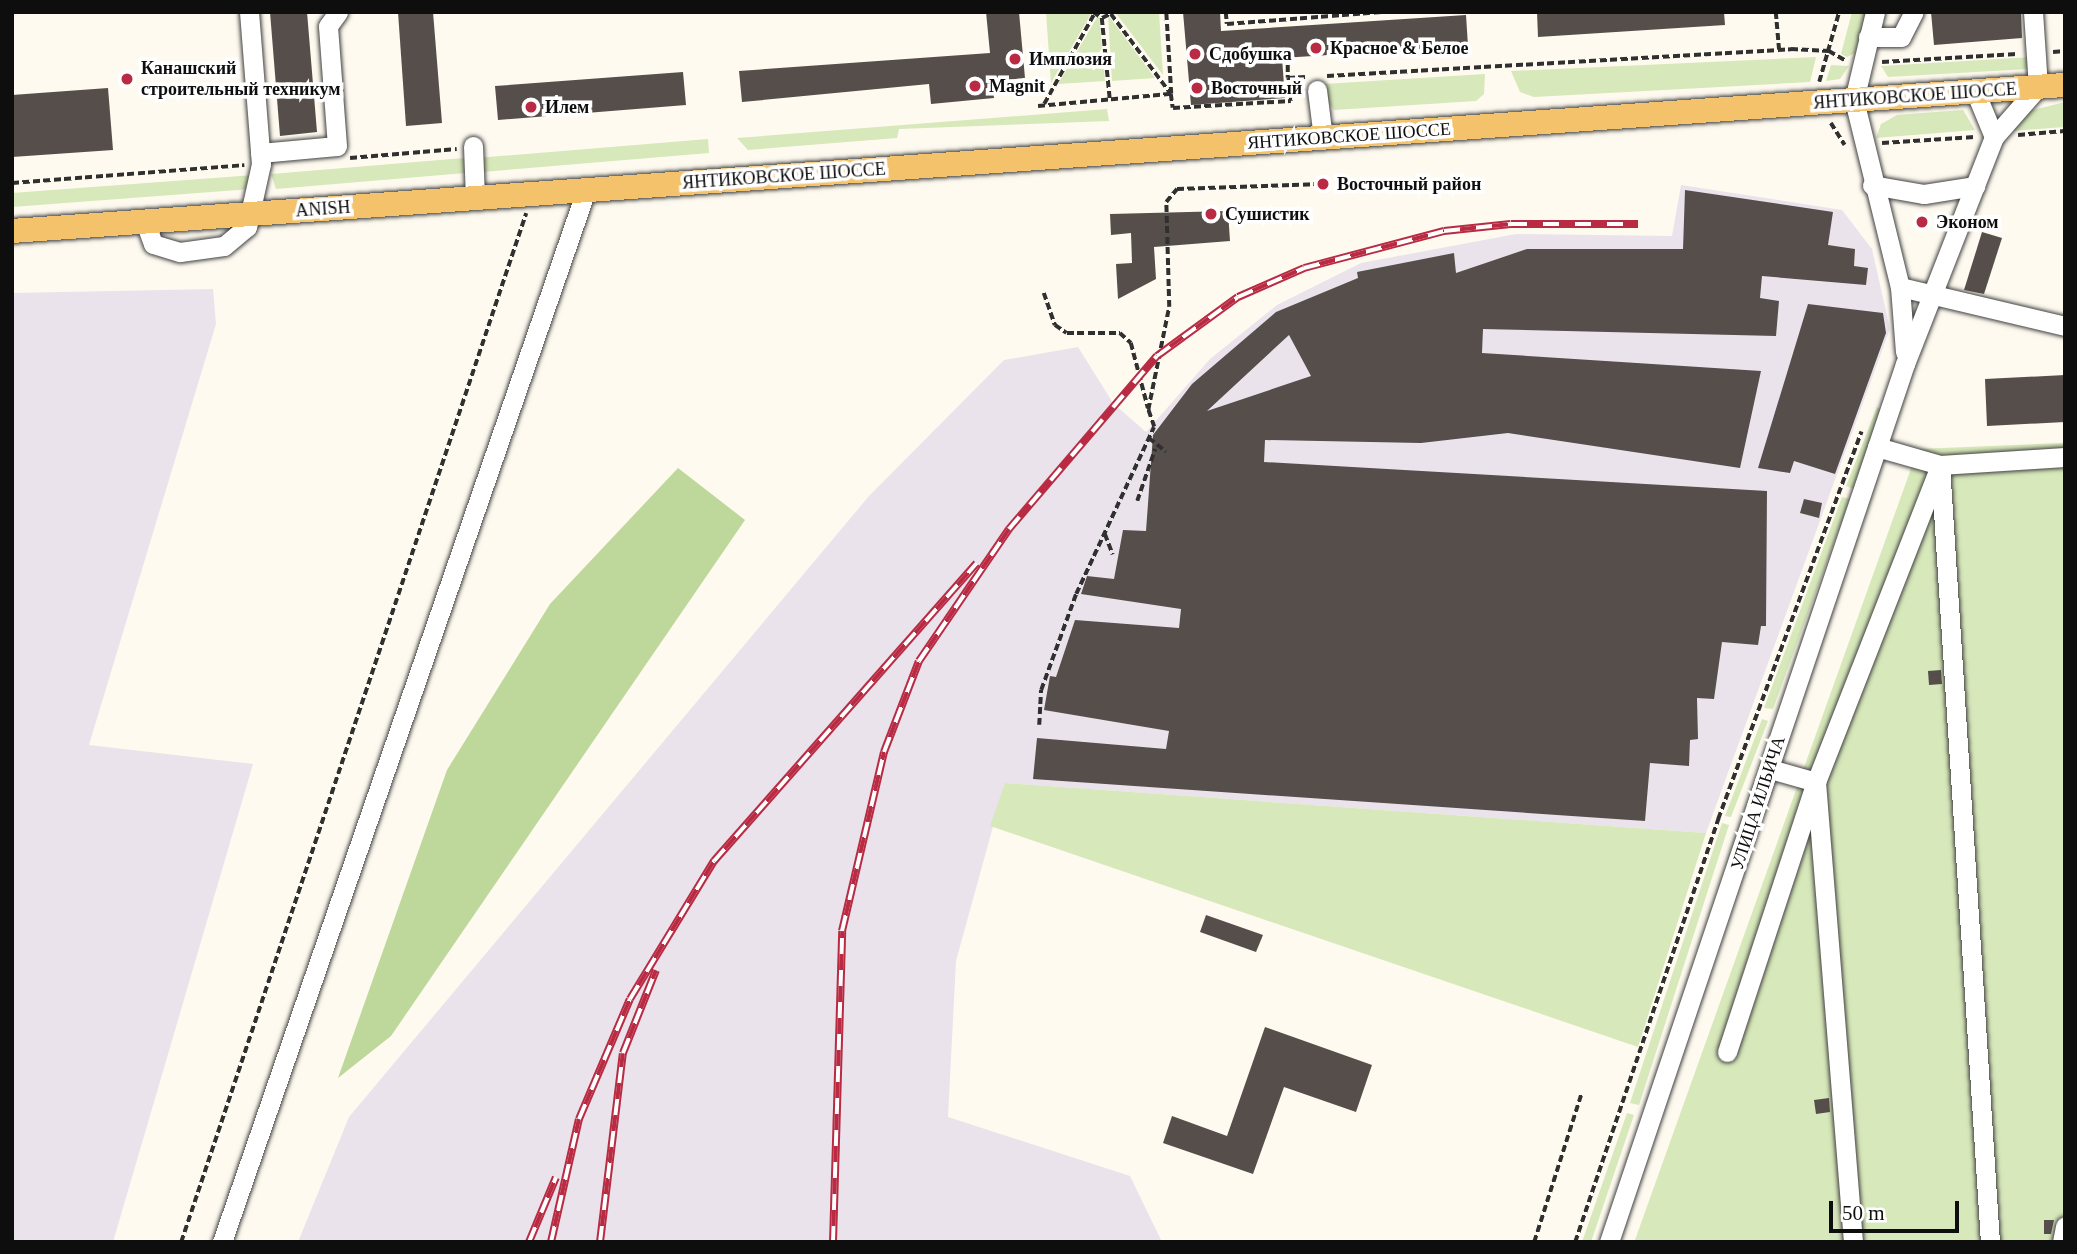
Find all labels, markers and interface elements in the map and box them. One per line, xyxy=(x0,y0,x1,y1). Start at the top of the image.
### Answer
place label: Красное & Белое xyxy=(1330,37,1468,59)
marker: Красное & Белое xyxy=(1308,40,1324,56)
place label: Сдобушка xyxy=(1209,43,1292,65)
marker: Сдобушка xyxy=(1187,46,1203,62)
place label: Имплозия xyxy=(1029,48,1112,70)
marker: Имплозия xyxy=(1007,51,1023,67)
place label: Канашский строительный техникум xyxy=(141,58,341,100)
marker: Канашский строительный техникум xyxy=(119,71,135,87)
place label: Magnit xyxy=(989,75,1045,97)
place label: Восточный xyxy=(1211,77,1302,99)
marker: Magnit xyxy=(967,78,983,94)
street label: ЯНТИКОВСКОЕ ШОССЕ xyxy=(1812,78,2018,114)
marker: Восточный xyxy=(1189,80,1205,96)
place label: Илем xyxy=(545,96,589,118)
marker: Илем xyxy=(523,99,539,115)
street label: ЯНТИКОВСКОЕ ШОССЕ xyxy=(1246,118,1452,154)
street label: ЯНТИКОВСКОЕ ШОССЕ xyxy=(681,158,887,194)
place label: Восточный район xyxy=(1337,173,1481,195)
marker: Восточный район xyxy=(1315,176,1331,192)
street label: ANISH xyxy=(295,196,351,222)
place label: Сушистик xyxy=(1225,203,1310,225)
marker: Сушистик xyxy=(1203,206,1219,222)
place label: Эконом xyxy=(1936,211,1999,233)
marker: Эконом xyxy=(1914,214,1930,230)
street label: УЛИЦА ИЛЬИЧА xyxy=(1726,733,1790,873)
scale bar xyxy=(1832,1188,1962,1232)
text: 50 m xyxy=(1842,1201,1885,1225)

